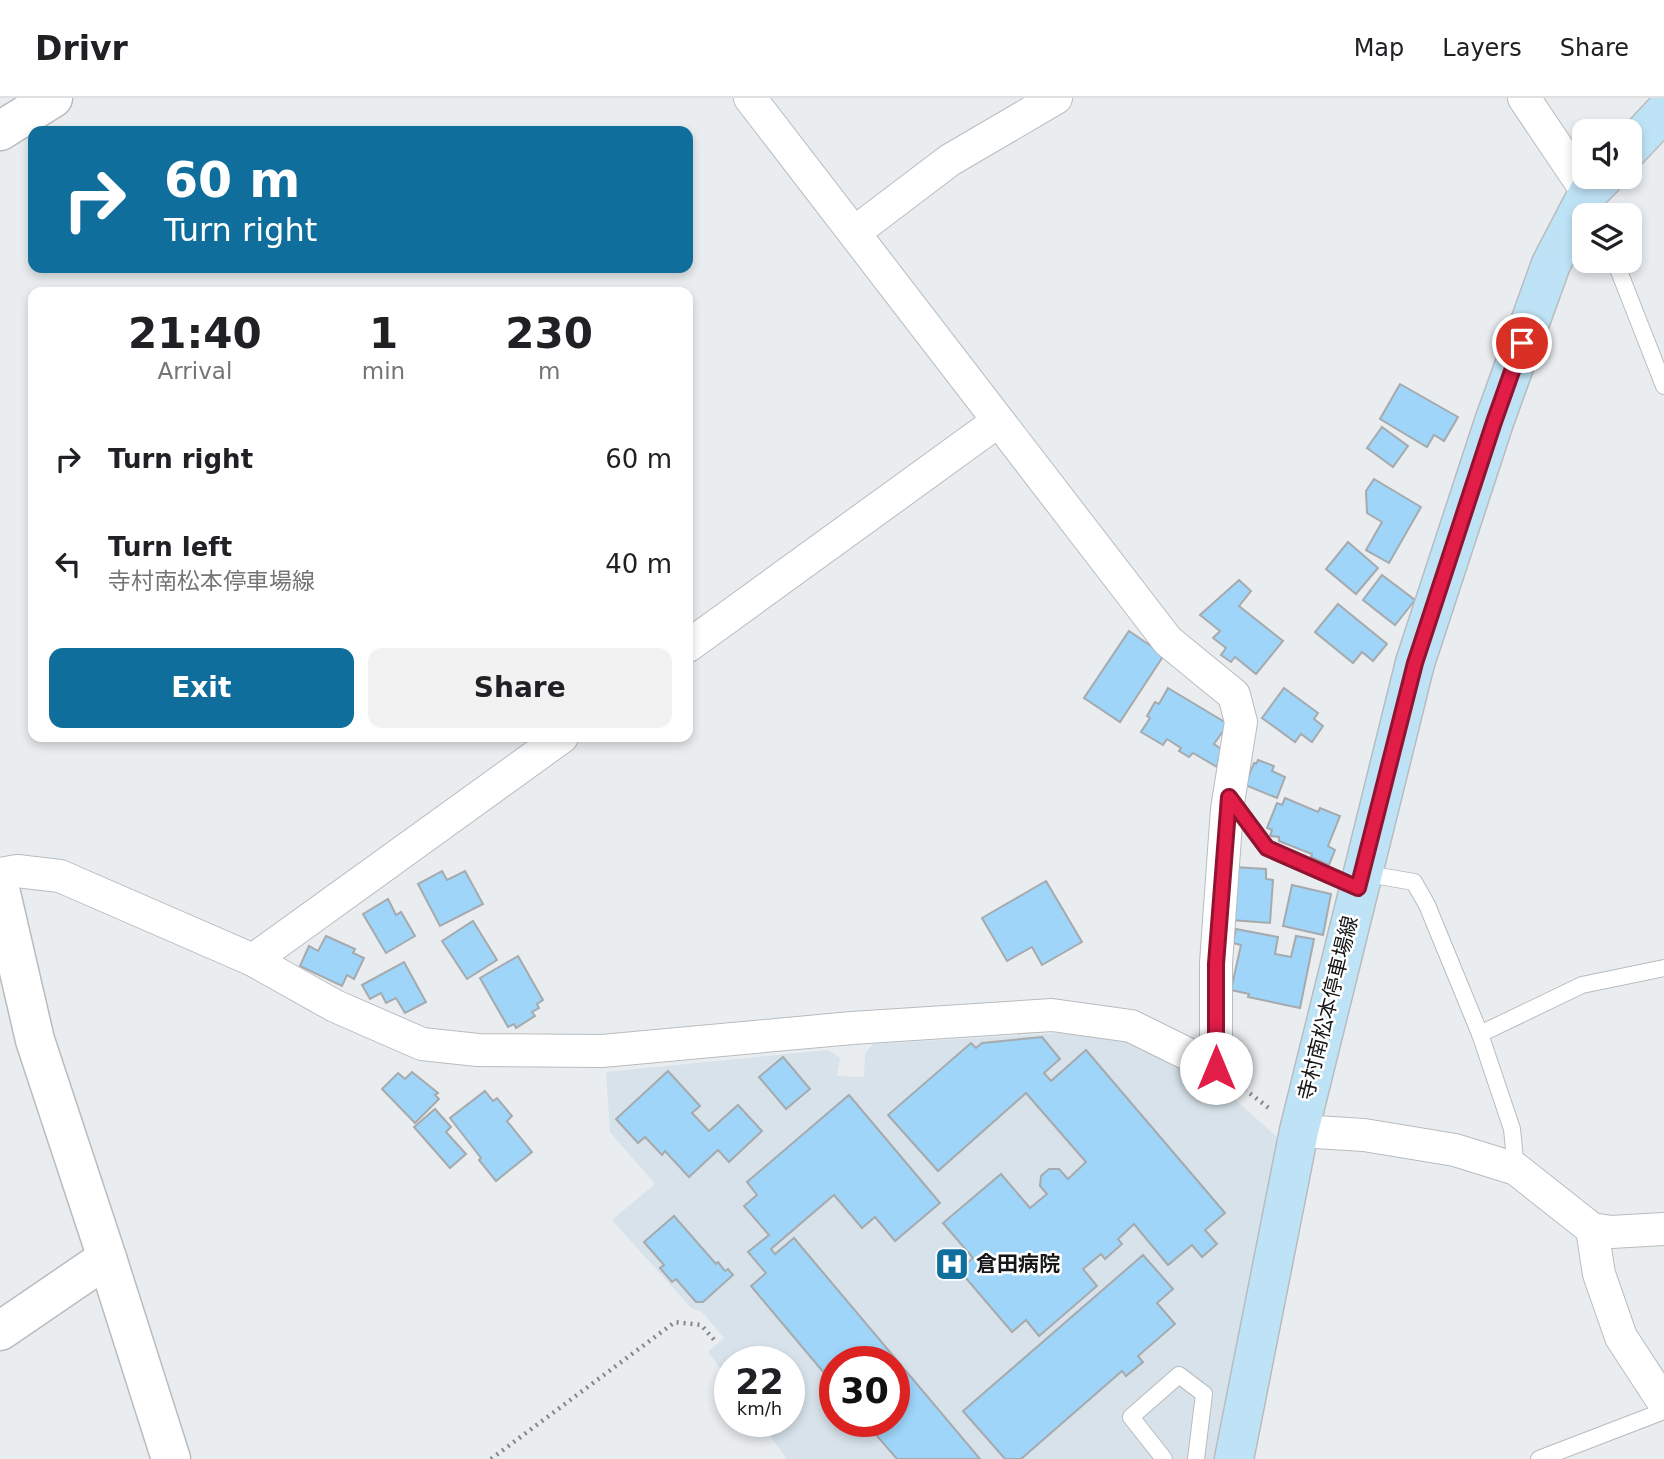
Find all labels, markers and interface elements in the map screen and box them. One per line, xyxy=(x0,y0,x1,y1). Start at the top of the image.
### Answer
text: Drivr xyxy=(35,29,128,68)
text: Map xyxy=(1354,34,1404,62)
text: Layers xyxy=(1442,34,1522,62)
text: Share xyxy=(1560,34,1629,62)
map controls xyxy=(1572,119,1642,273)
button: sound xyxy=(1572,119,1642,189)
text: 60 m xyxy=(164,152,300,209)
icon: right xyxy=(49,154,140,245)
button: layers xyxy=(1572,203,1642,273)
text: Turn right xyxy=(164,211,317,249)
text: 21:40 xyxy=(128,309,262,358)
text: 1 xyxy=(369,309,398,358)
text: 230 xyxy=(505,309,593,358)
pin xyxy=(1492,313,1552,373)
icon: arrive xyxy=(1503,324,1541,362)
text: Arrival xyxy=(158,358,232,384)
text: min xyxy=(362,358,405,384)
text: m xyxy=(538,358,560,384)
icon: right xyxy=(49,440,87,478)
text: Turn right xyxy=(108,444,253,474)
text: 60 m xyxy=(605,444,672,474)
text: Turn left xyxy=(108,532,232,562)
icon: left xyxy=(49,545,87,583)
text: 40 m xyxy=(605,549,672,579)
text: 寺村南松本停車場線 xyxy=(108,568,315,594)
button: Exit xyxy=(49,648,354,728)
button: Share xyxy=(368,648,672,728)
street label: 寺村南松本停車場線 xyxy=(1293,913,1363,1103)
position arrow xyxy=(1179,1031,1253,1105)
hospital icon: 倉田病院 xyxy=(933,1245,971,1283)
place label: 倉田病院 xyxy=(976,1252,1060,1276)
speed limit sign: 30 xyxy=(819,1346,910,1437)
text: 22 xyxy=(735,1362,784,1402)
text: km/h xyxy=(737,1398,782,1419)

